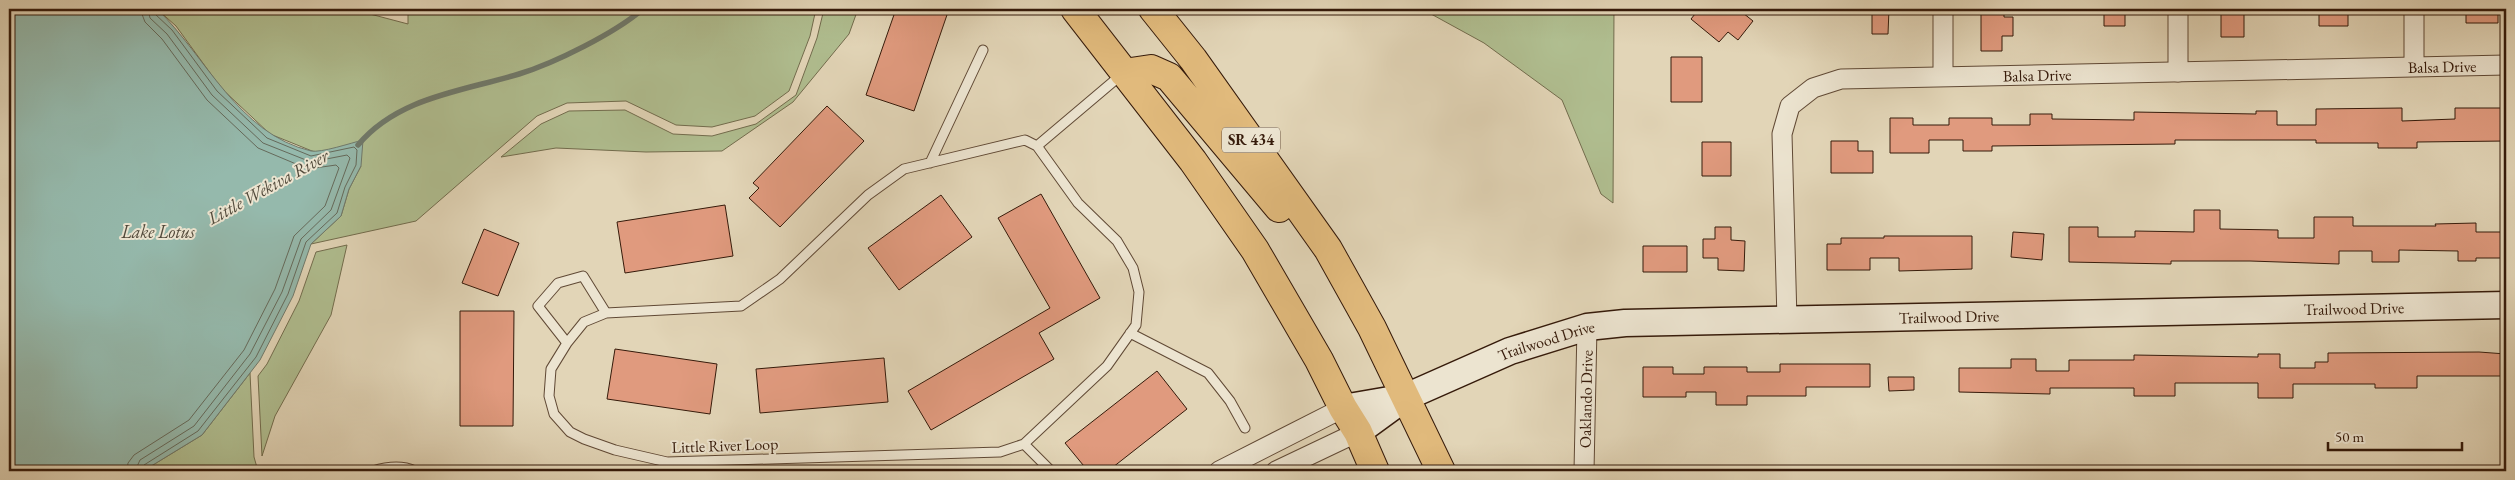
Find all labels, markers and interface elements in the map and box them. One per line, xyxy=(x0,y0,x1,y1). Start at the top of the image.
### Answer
street label: Balsa Drive xyxy=(2408,56,2477,78)
street label: Balsa Drive xyxy=(2003,64,2072,87)
road number: SR 434 xyxy=(1222,128,1280,152)
water label: Little Wekiva River xyxy=(202,143,333,230)
water label: Lake Lotus xyxy=(120,220,196,243)
street label: Trailwood Drive xyxy=(2303,297,2404,320)
street label: Trailwood Drive xyxy=(1898,305,1999,328)
street label: Trailwood Drive xyxy=(1495,316,1596,366)
street label: Oaklando Drive xyxy=(1574,350,1598,448)
scale bar xyxy=(2328,420,2461,452)
text: 50 m xyxy=(2335,427,2364,446)
street label: Little River Loop xyxy=(671,433,779,458)

